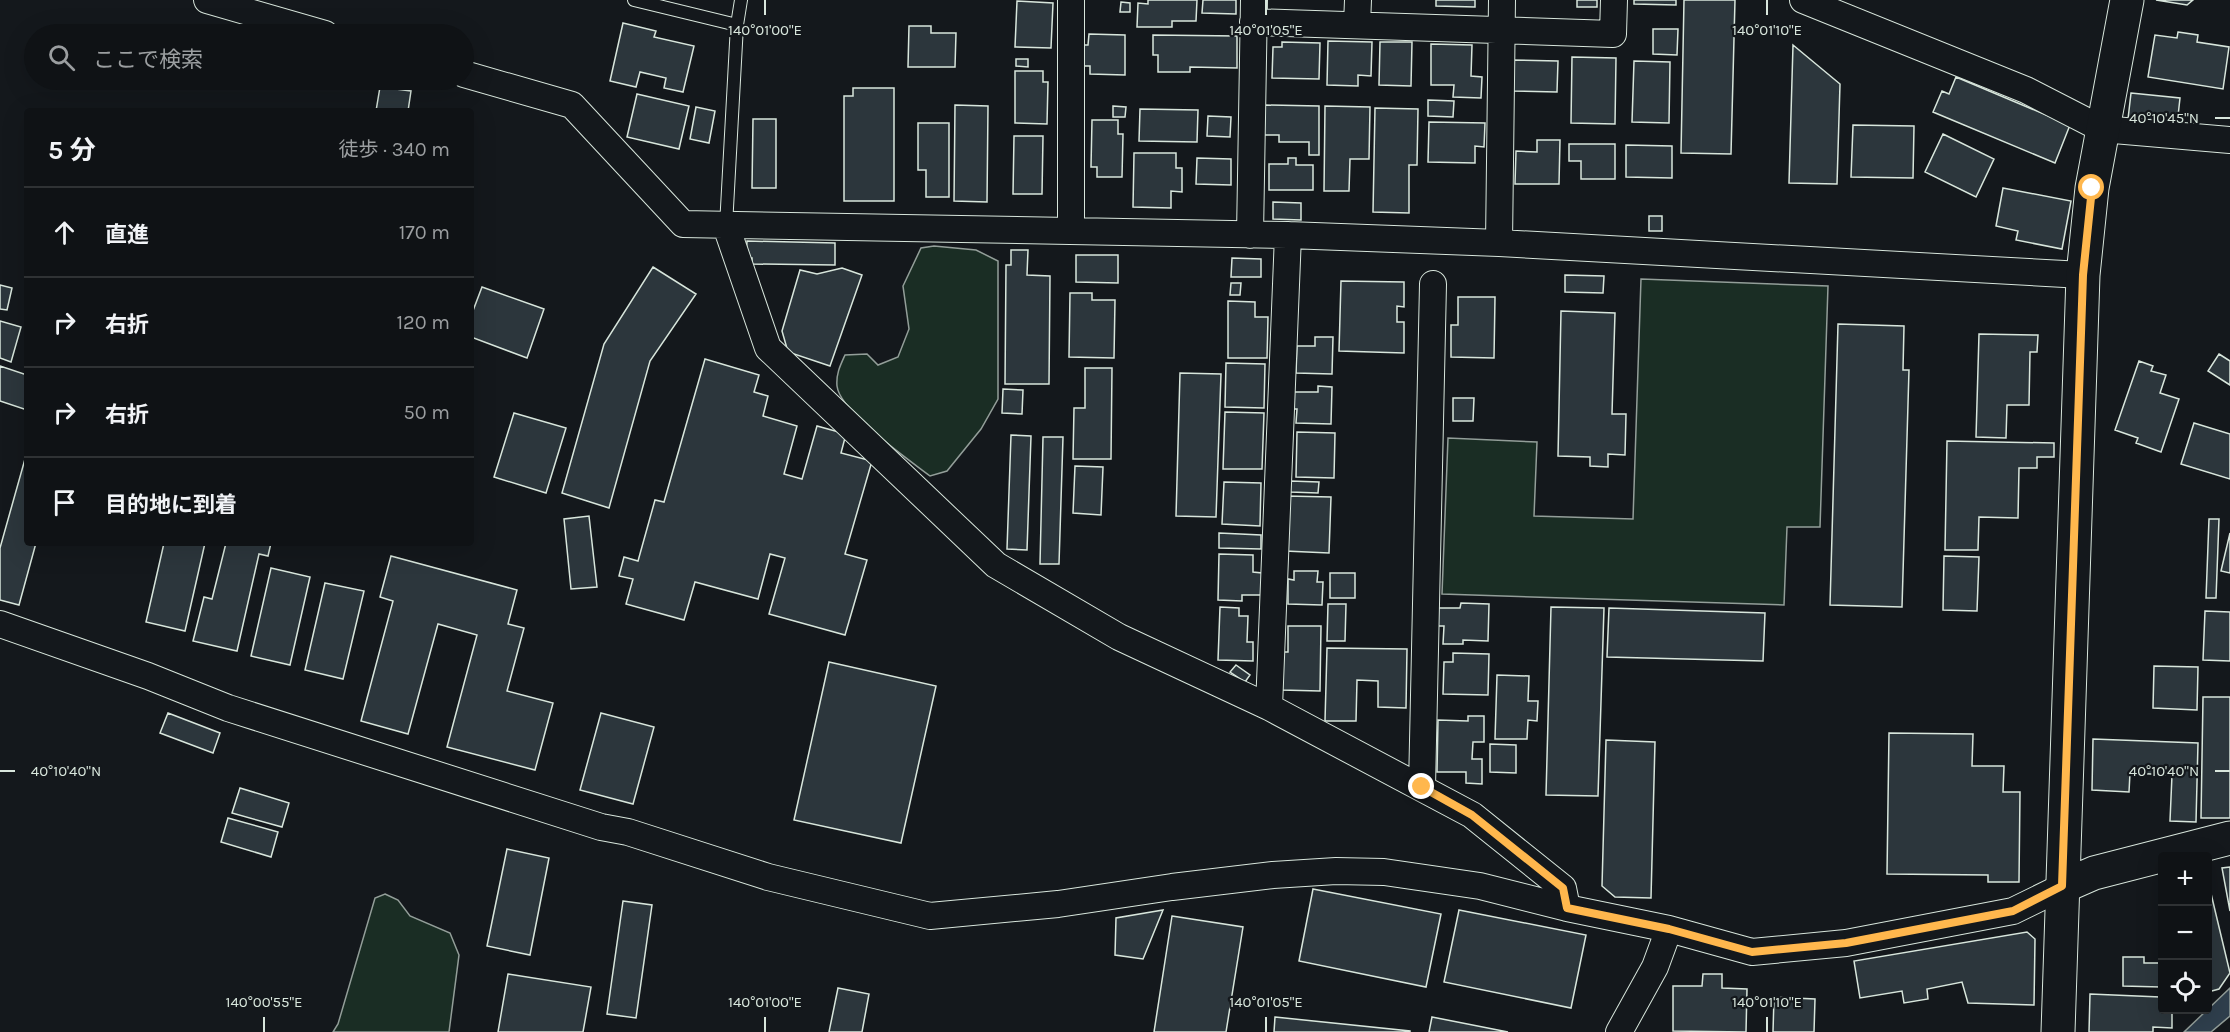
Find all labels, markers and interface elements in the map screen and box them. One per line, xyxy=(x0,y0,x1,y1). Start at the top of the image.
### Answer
text: 140°01'00"E xyxy=(728,21,802,39)
text: 140°01'05"E xyxy=(1229,21,1303,39)
text: 140°01'10"E xyxy=(1732,21,1802,39)
search box xyxy=(24,24,474,90)
icon: search xyxy=(45,41,78,74)
text: ここで検索 xyxy=(93,47,203,73)
text: 40°10'45"N xyxy=(2129,109,2199,127)
text: 5 分 xyxy=(48,135,96,166)
text: 徒歩 · 340 m xyxy=(339,138,450,161)
route start xyxy=(2078,174,2104,200)
icon: ahead xyxy=(48,216,81,249)
text: 170 m xyxy=(399,221,450,244)
text: 直進 xyxy=(105,222,149,248)
icon: right xyxy=(48,306,81,339)
text: 120 m xyxy=(396,311,450,334)
text: 右折 xyxy=(105,312,149,338)
icon: right xyxy=(48,396,81,429)
text: 50 m xyxy=(403,401,450,424)
text: 右折 xyxy=(105,402,149,428)
icon: arrive xyxy=(48,486,81,519)
text: 目的地に到着 xyxy=(105,492,237,518)
text: 40°10'40"N xyxy=(31,762,101,780)
text: 40°10'40"N xyxy=(2129,762,2199,780)
route end xyxy=(1408,773,1434,799)
map controls xyxy=(2158,852,2212,1014)
button: + xyxy=(2158,852,2212,906)
button: − xyxy=(2158,906,2212,960)
button: locate xyxy=(2158,960,2212,1014)
text: 140°00'55"E xyxy=(225,993,303,1011)
text: 140°01'00"E xyxy=(728,993,802,1011)
text: 140°01'05"E xyxy=(1229,993,1303,1011)
text: 140°01'10"E xyxy=(1732,993,1802,1011)

